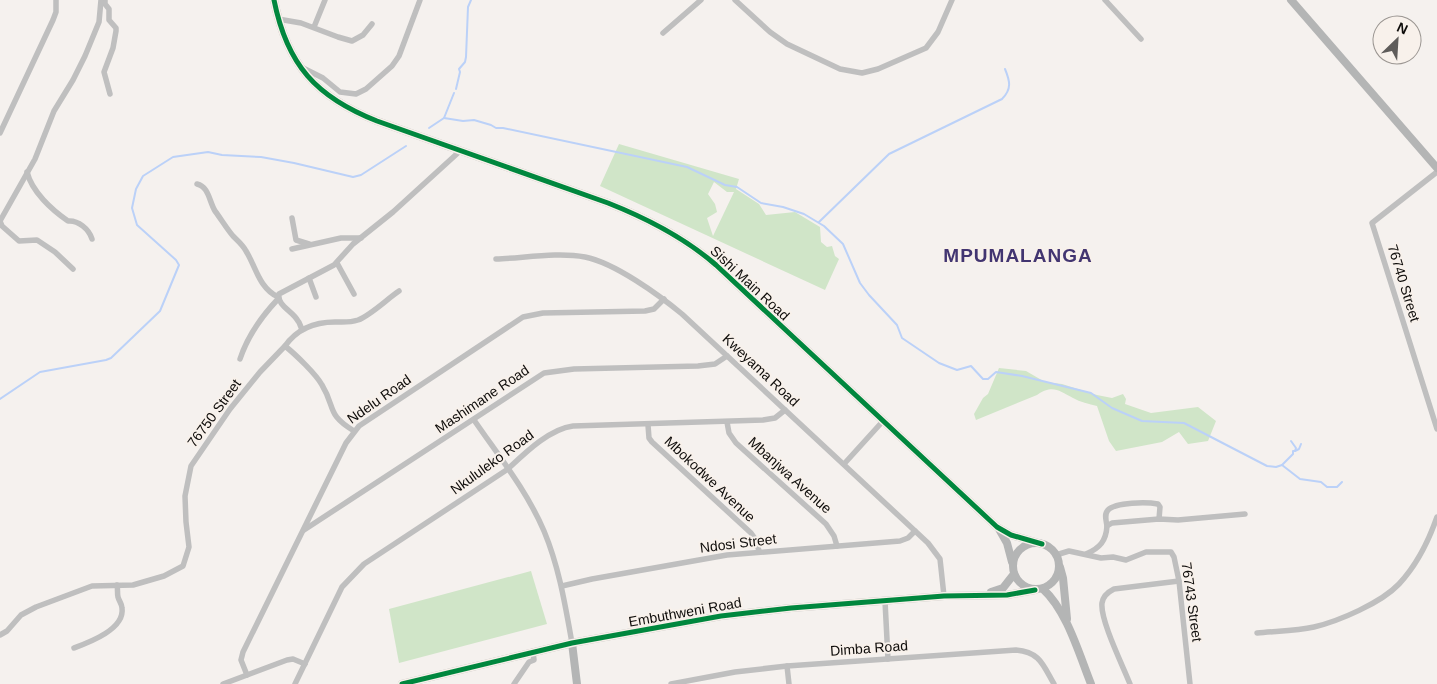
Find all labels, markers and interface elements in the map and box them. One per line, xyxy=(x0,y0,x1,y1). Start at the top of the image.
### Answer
north arrow xyxy=(1372,15,1422,65)
text: N xyxy=(1395,19,1410,38)
street label: Sishi Main Road xyxy=(707,242,793,324)
street label: 76740 Street xyxy=(1385,242,1423,324)
district label: MPUMALANGA xyxy=(943,245,1093,266)
street label: Kweyama Road xyxy=(719,330,803,410)
street label: Mashimane Road xyxy=(432,362,532,436)
street label: Ndelu Road xyxy=(344,371,414,427)
street label: 76750 Street xyxy=(184,376,244,450)
street label: Nkululeko Road xyxy=(447,426,537,498)
street label: Mbokodwe Avenue xyxy=(661,433,759,525)
street label: Mbanjwa Avenue xyxy=(745,433,835,517)
street label: Ndosi Street xyxy=(699,530,777,556)
street label: 76743 Street xyxy=(1178,561,1206,643)
street label: Embuthweni Road xyxy=(627,594,743,630)
street label: Dimba Road xyxy=(830,637,908,659)

